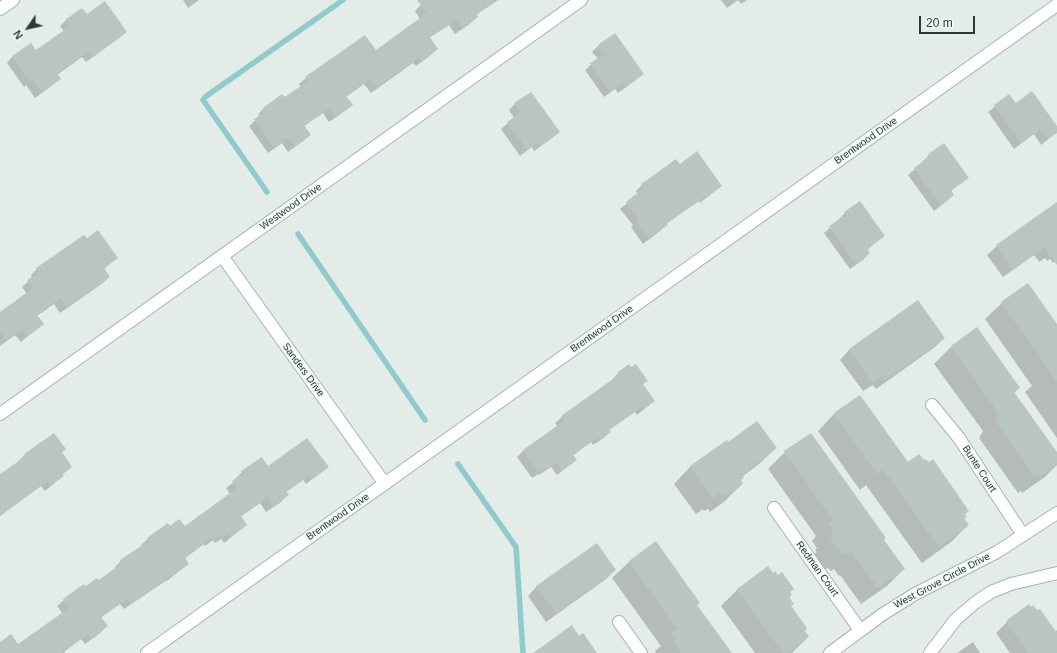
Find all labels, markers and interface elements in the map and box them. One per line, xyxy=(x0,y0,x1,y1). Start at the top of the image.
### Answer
north arrow xyxy=(8,8,48,48)
scale bar xyxy=(921,8,977,34)
text: 20 m xyxy=(926,16,953,30)
text: N xyxy=(11,28,25,41)
street label: Brentwood Drive xyxy=(832,115,900,167)
street label: Westwood Drive xyxy=(258,181,324,233)
street label: Brentwood Drive xyxy=(568,303,636,355)
street label: Sanders Drive xyxy=(280,341,326,399)
street label: Bunte Court xyxy=(959,443,999,495)
street label: Brentwood Drive xyxy=(304,491,372,543)
street label: Redman Court xyxy=(793,539,841,599)
street label: West Grove Circle Drive xyxy=(892,551,992,611)

